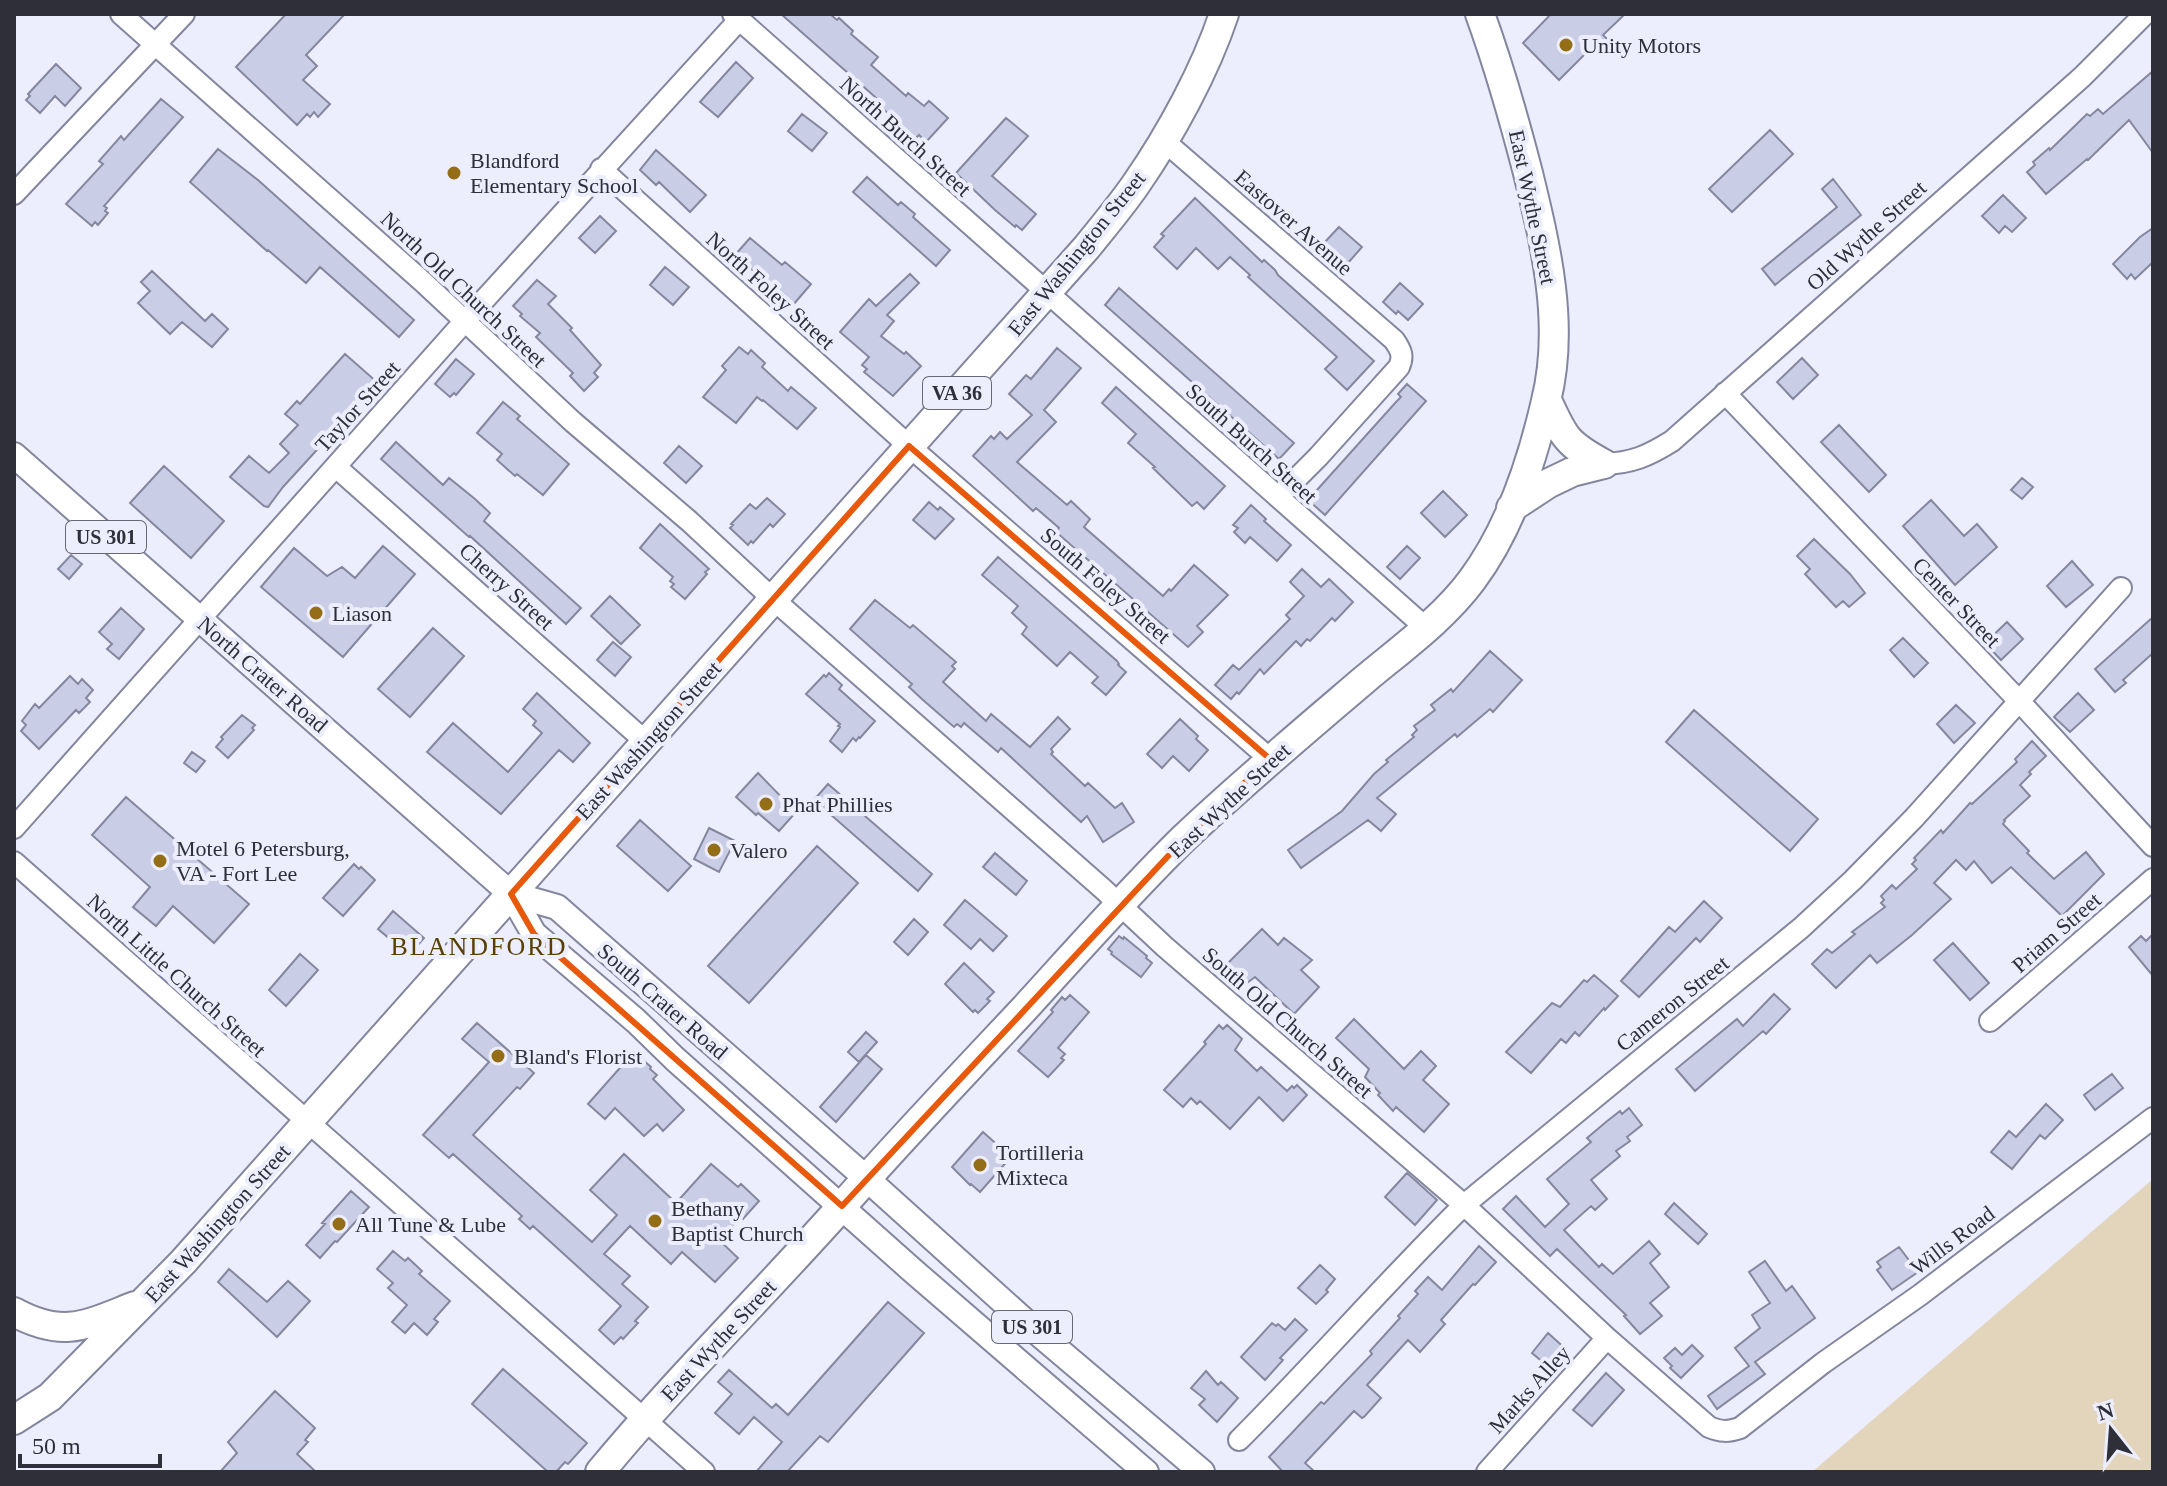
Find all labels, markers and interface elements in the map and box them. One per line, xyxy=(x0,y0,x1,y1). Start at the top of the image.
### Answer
place label: Unity Motors xyxy=(1582,33,1701,58)
marker: Unity Motors xyxy=(1557,36,1575,54)
street label: North Burch Street xyxy=(835,71,976,202)
street label: East Wythe Street xyxy=(1504,128,1561,287)
place label: Blandford Elementary School xyxy=(470,148,638,198)
marker: Blandford Elementary School xyxy=(445,164,463,182)
street label: Eastover Avenue xyxy=(1230,164,1358,280)
street label: East Washington Street xyxy=(1002,166,1150,341)
street label: Old Wythe Street xyxy=(1801,175,1931,296)
street label: North Old Church Street xyxy=(376,206,552,372)
street label: North Foley Street xyxy=(701,226,840,354)
street label: Taylor Street xyxy=(310,356,405,457)
road number: VA 36 xyxy=(923,377,991,409)
street label: South Burch Street xyxy=(1181,378,1322,509)
road number: US 301 xyxy=(66,521,146,553)
street label: South Foley Street xyxy=(1036,522,1176,649)
street label: Cherry Street xyxy=(454,538,559,635)
street label: Center Street xyxy=(1908,552,2006,653)
place label: Liason xyxy=(332,601,392,626)
marker: Liason xyxy=(307,604,325,622)
street label: North Crater Road xyxy=(193,611,333,738)
street label: East Washington Street xyxy=(571,656,726,825)
street label: East Wythe Street xyxy=(1163,738,1295,863)
place label: Phat Phillies xyxy=(782,792,893,817)
marker: Phat Phillies xyxy=(757,795,775,813)
place label: Motel 6 Petersburg, VA - Fort Lee xyxy=(176,836,350,886)
place label: Valero xyxy=(730,838,787,863)
marker: Valero xyxy=(705,841,723,859)
marker: Motel 6 Petersburg, VA - Fort Lee xyxy=(151,852,169,870)
street label: Priam Street xyxy=(2007,887,2106,978)
street label: North Little Church Street xyxy=(82,889,271,1062)
district label: BLANDFORD xyxy=(391,932,567,961)
street label: South Crater Road xyxy=(593,938,733,1065)
street label: South Old Church Street xyxy=(1198,942,1378,1103)
street label: Cameron Street xyxy=(1611,950,1734,1056)
place label: Bland's Florist xyxy=(514,1044,642,1069)
marker: Bland's Florist xyxy=(489,1047,507,1065)
street label: East Washington Street xyxy=(140,1139,295,1308)
place label: Tortilleria Mixteca xyxy=(996,1140,1084,1190)
marker: Tortilleria Mixteca xyxy=(971,1156,989,1174)
place label: Bethany Baptist Church xyxy=(671,1196,804,1246)
street label: Wills Road xyxy=(1905,1201,1999,1280)
place label: All Tune & Lube xyxy=(355,1212,506,1237)
marker: Bethany Baptist Church xyxy=(646,1212,664,1230)
marker: All Tune & Lube xyxy=(330,1215,348,1233)
street label: East Wythe Street xyxy=(656,1274,781,1406)
road number: US 301 xyxy=(992,1311,1072,1343)
street label: Marks Alley xyxy=(1483,1340,1575,1438)
north arrow xyxy=(2071,1390,2151,1470)
text: N xyxy=(2094,1397,2117,1426)
scale bar xyxy=(20,1418,160,1468)
text: 50 m xyxy=(32,1433,81,1459)

